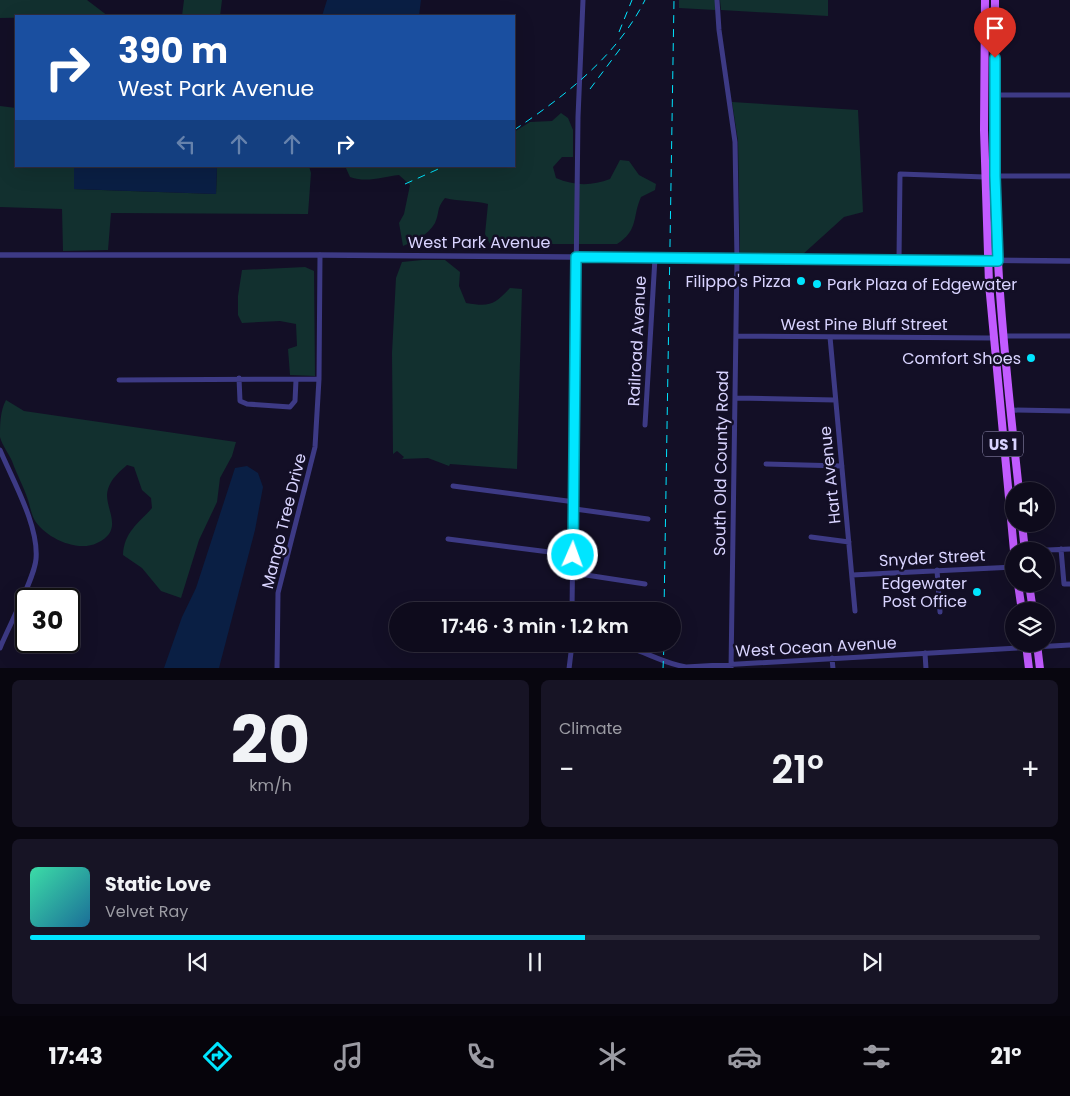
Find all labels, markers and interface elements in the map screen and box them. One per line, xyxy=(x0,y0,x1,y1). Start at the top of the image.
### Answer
pin xyxy=(974,7,1016,58)
icon: arrive xyxy=(981,14,1009,42)
text: 390 m xyxy=(118,26,228,75)
icon: right xyxy=(35,35,100,100)
text: West Park Avenue xyxy=(118,73,314,104)
icon: left xyxy=(172,130,200,158)
icon: ahead xyxy=(225,130,253,158)
icon: ahead xyxy=(278,130,306,158)
icon: right xyxy=(331,130,359,158)
street label: West Park Avenue xyxy=(408,231,550,254)
place label: Filippo's Pizza xyxy=(686,270,791,293)
place label: Park Plaza of Edgewater xyxy=(827,273,1017,296)
street label: Railroad Avenue xyxy=(622,275,652,407)
marker: Filippo's Pizza xyxy=(795,275,807,287)
marker: Park Plaza of Edgewater xyxy=(811,278,823,290)
street label: West Pine Bluff Street xyxy=(780,313,948,336)
place label: Comfort Shoes xyxy=(902,347,1021,370)
marker: Comfort Shoes xyxy=(1025,352,1037,364)
street label: South Old County Road xyxy=(708,370,734,556)
street label: Hart Avenue xyxy=(813,425,847,525)
road number: US 1 xyxy=(983,432,1023,456)
street label: Mango Tree Drive xyxy=(256,451,312,591)
map controls xyxy=(1005,482,1055,652)
button: sound xyxy=(1005,482,1055,532)
position arrow xyxy=(546,528,598,580)
button: search xyxy=(1005,542,1055,592)
street label: Snyder Street xyxy=(878,544,986,572)
place label: Edgewater Post Office xyxy=(882,572,967,613)
marker: Edgewater Post Office xyxy=(971,586,983,598)
speed limit sign: 30 xyxy=(15,588,80,653)
button: layers xyxy=(1005,602,1055,652)
text: 17:46 · 3 min · 1.2 km xyxy=(441,613,629,640)
street label: West Ocean Avenue xyxy=(735,631,897,663)
text: 20 xyxy=(231,695,310,786)
text: Climate xyxy=(559,717,622,740)
text: 21° xyxy=(771,743,824,796)
text: − xyxy=(559,750,574,789)
text: + xyxy=(1021,750,1040,789)
text: km/h xyxy=(249,774,292,797)
text: Static Love xyxy=(105,871,211,898)
text: Velvet Ray xyxy=(105,900,188,923)
icon: previous xyxy=(184,948,212,976)
icon: pause xyxy=(521,948,549,976)
icon: next xyxy=(858,948,886,976)
icon: directions xyxy=(200,1039,235,1074)
icon: music xyxy=(331,1039,366,1074)
icon: phone xyxy=(463,1039,498,1074)
icon: climate xyxy=(595,1039,630,1074)
icon: car xyxy=(727,1039,762,1074)
icon: filters xyxy=(859,1039,894,1074)
text: 17:43 xyxy=(48,1041,103,1072)
text: 21° xyxy=(990,1041,1022,1072)

